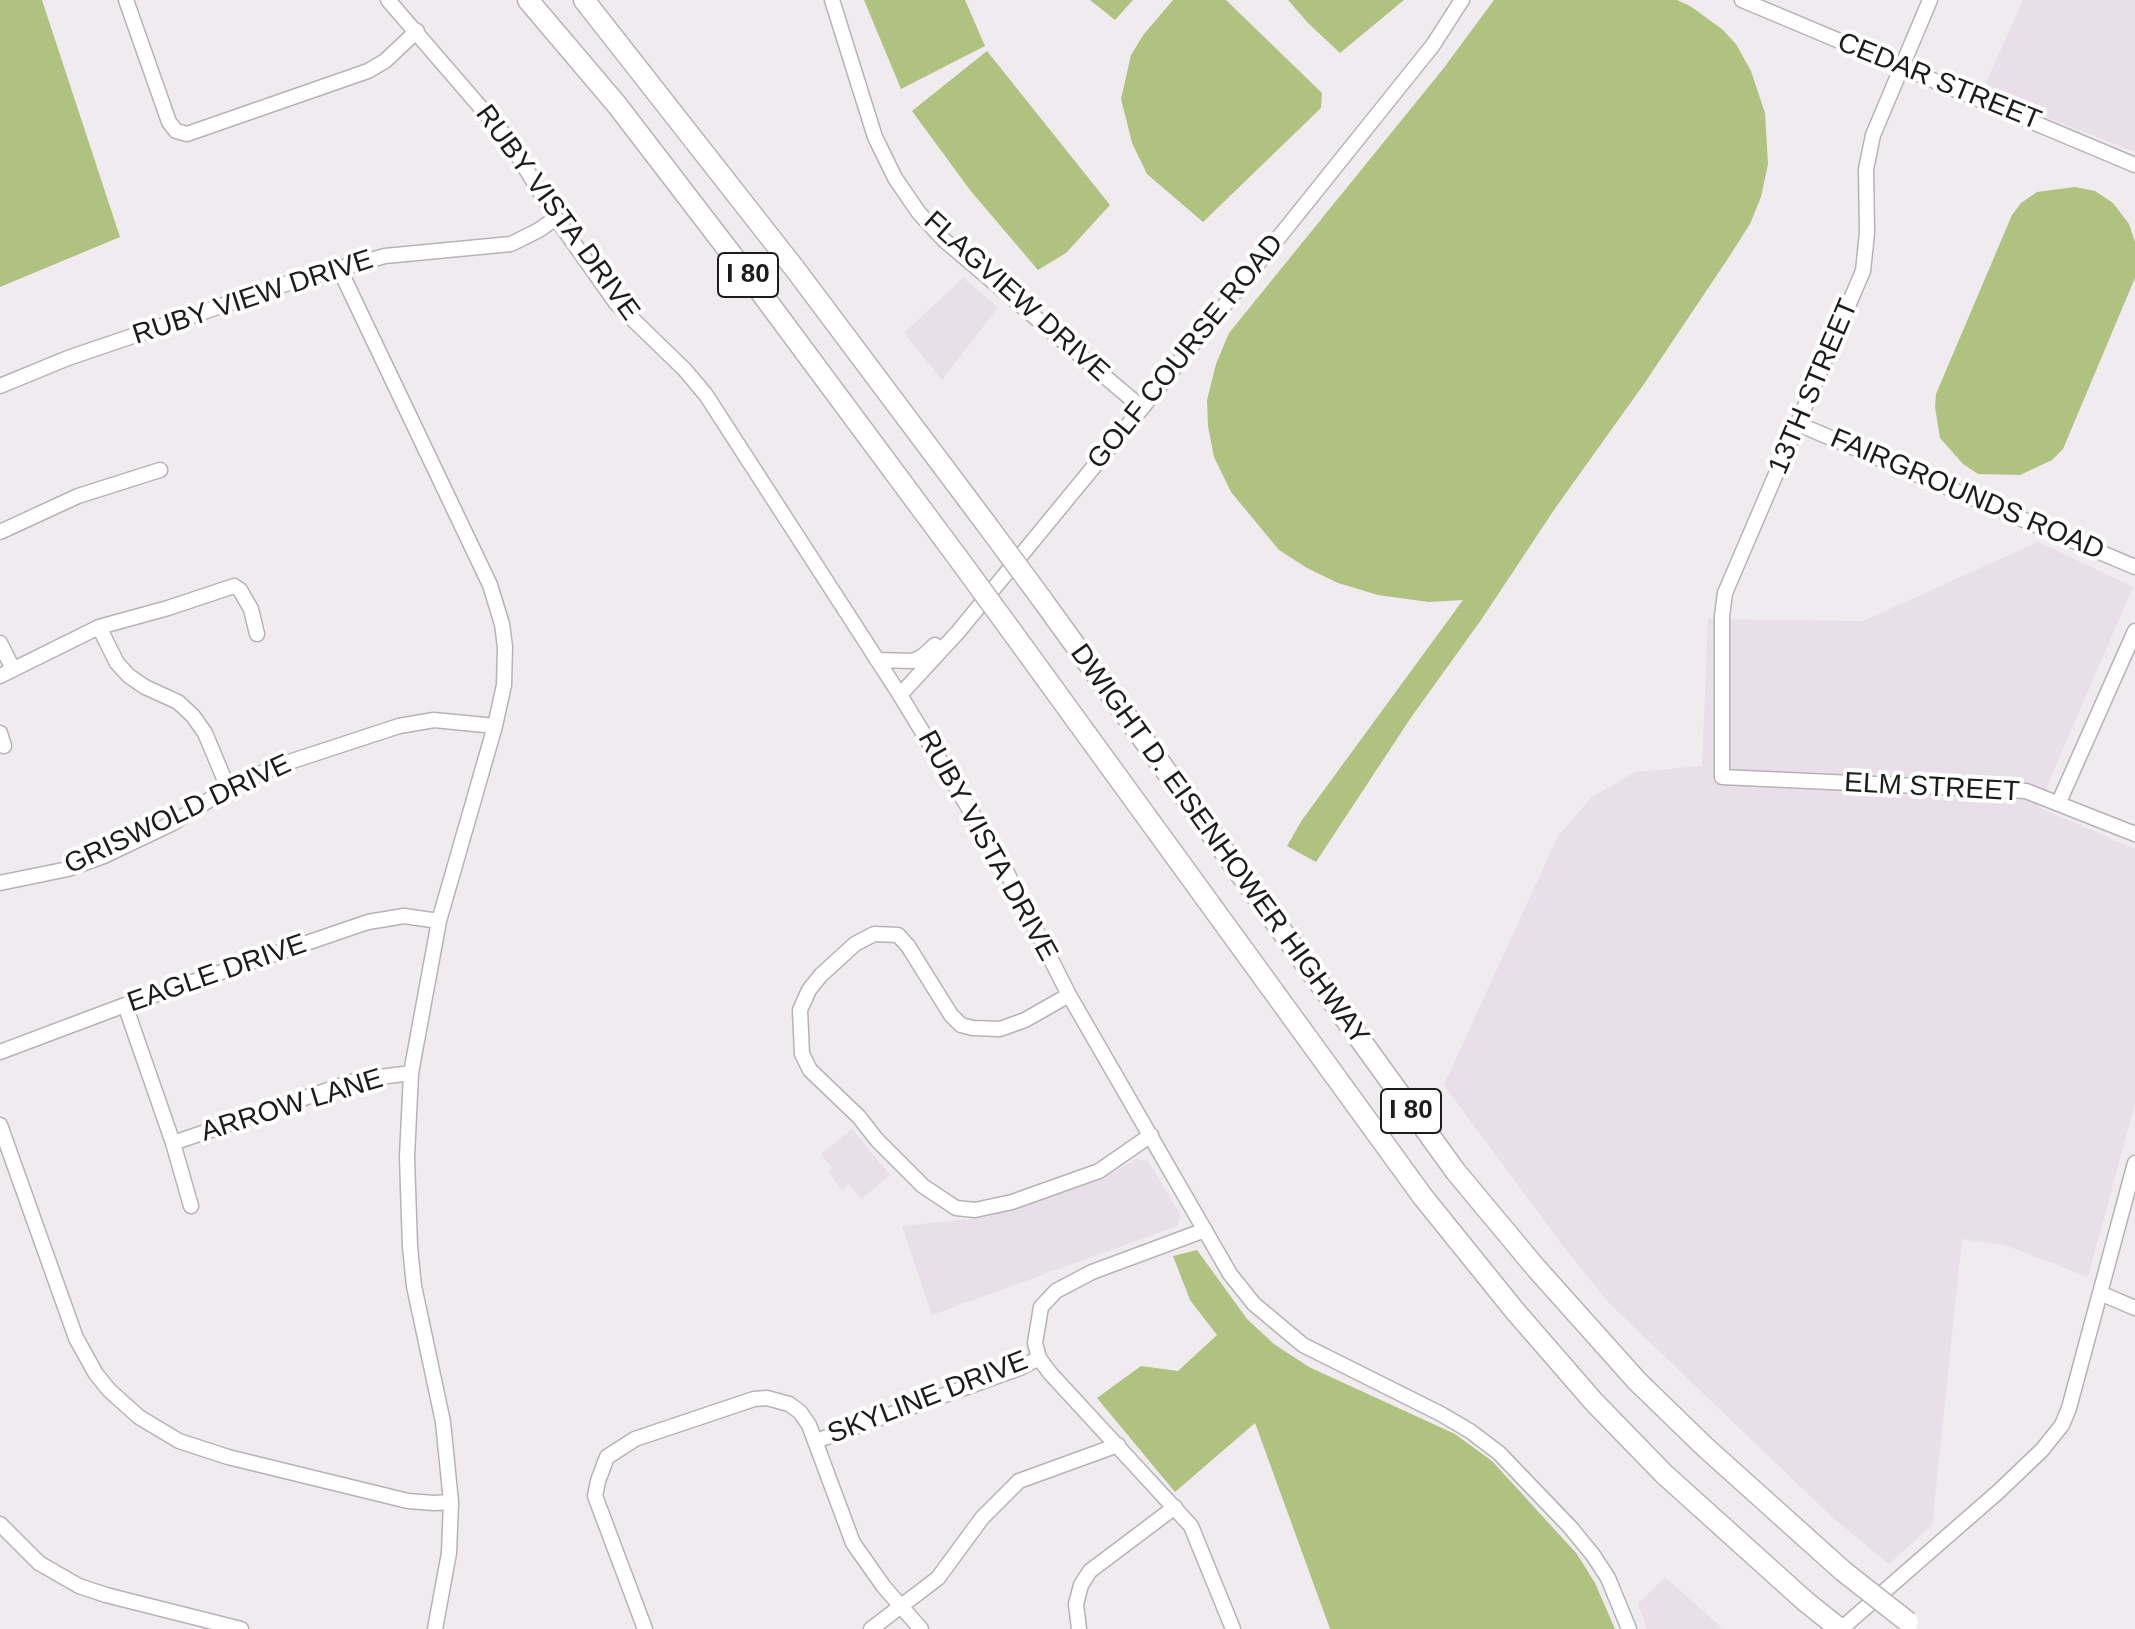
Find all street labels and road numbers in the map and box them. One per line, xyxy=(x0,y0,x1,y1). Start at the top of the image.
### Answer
street label: CEDAR STREET xyxy=(1832,26,2046,138)
street label: RUBY VISTA DRIVE xyxy=(468,99,646,327)
street label: FLAGVIEW DRIVE xyxy=(916,205,1116,389)
street label: GOLF COURSE ROAD xyxy=(1081,228,1291,476)
street label: RUBY VIEW DRIVE xyxy=(129,243,377,353)
road number: I 80 xyxy=(718,253,778,297)
street label: 13TH STREET xyxy=(1762,295,1866,479)
street label: FAIRGROUNDS ROAD xyxy=(1825,422,2109,568)
street label: DWIGHT D. EISENHOWER HIGHWAY xyxy=(1062,638,1376,1052)
street label: RUBY VISTA DRIVE xyxy=(910,725,1064,967)
street label: GRISWOLD DRIVE xyxy=(60,748,296,882)
street label: ELM STREET xyxy=(1843,767,2021,809)
street label: EAGLE DRIVE xyxy=(123,928,311,1020)
street label: ARROW LANE xyxy=(197,1062,387,1150)
road number: I 80 xyxy=(1381,1089,1441,1133)
street label: SKYLINE DRIVE xyxy=(823,1344,1033,1452)

